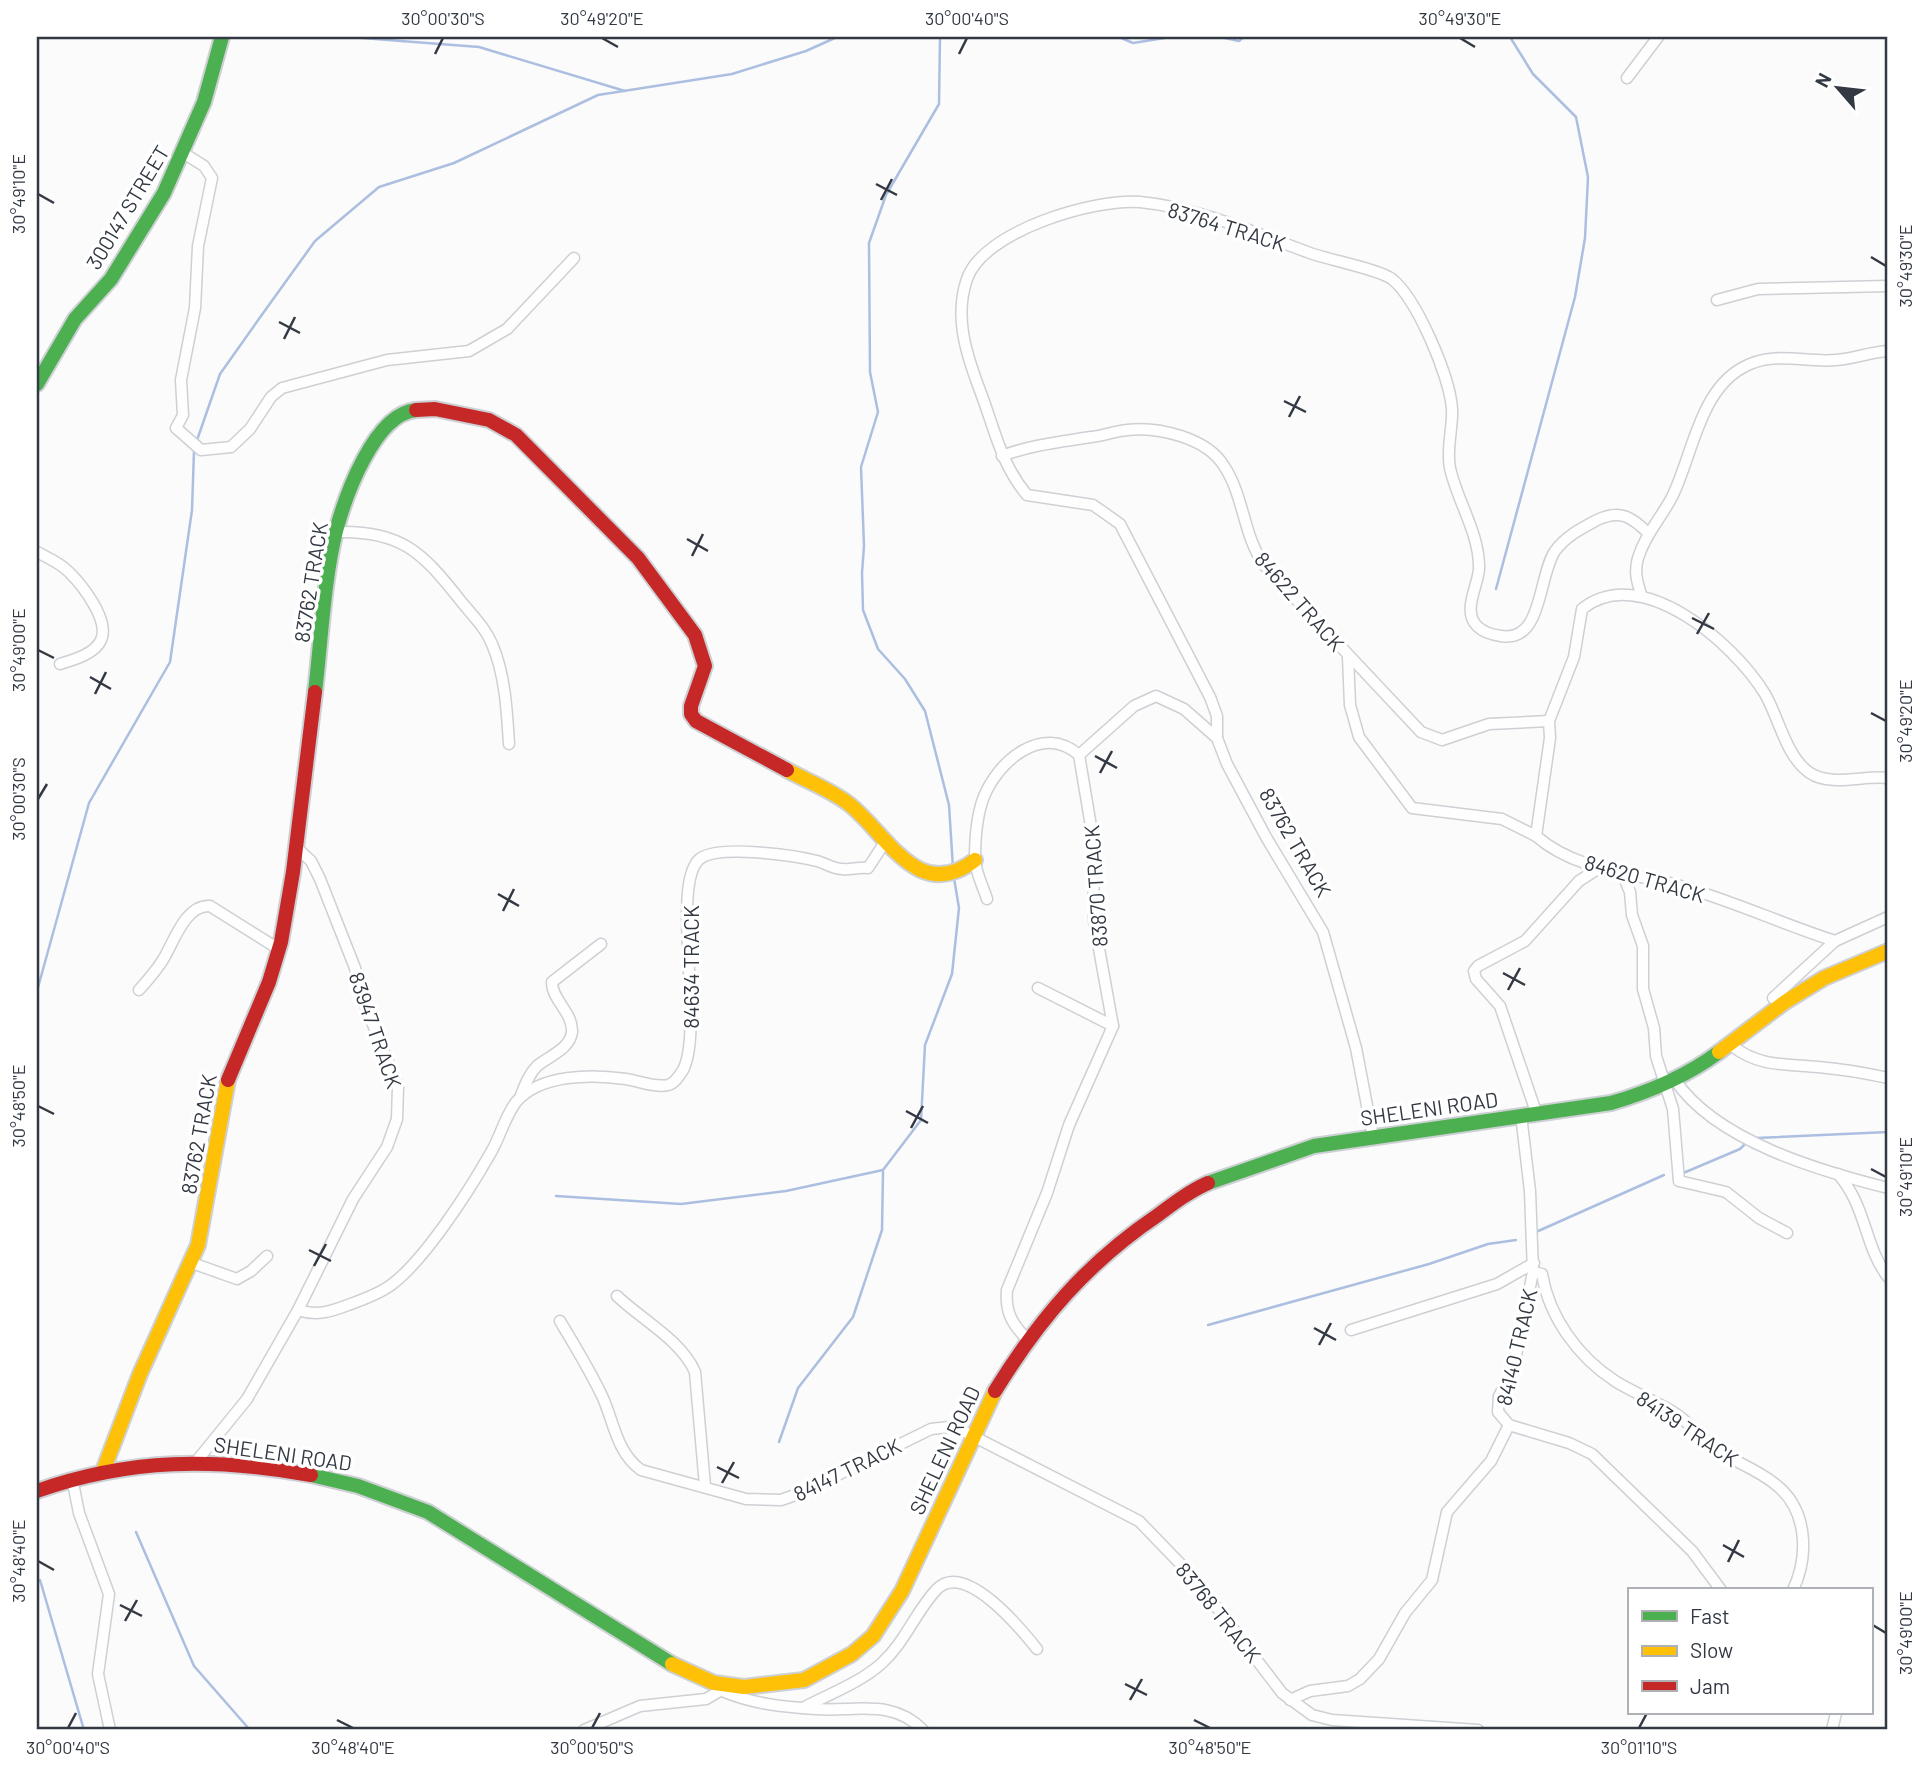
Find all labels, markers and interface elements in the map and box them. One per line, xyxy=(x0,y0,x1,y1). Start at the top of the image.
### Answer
text: 30°00'30"S xyxy=(401,7,485,29)
text: 30°49'20"E xyxy=(560,7,644,29)
text: 30°00'40"S xyxy=(925,7,1009,29)
text: 30°49'30"E xyxy=(1418,7,1502,29)
north arrow xyxy=(1802,52,1872,122)
text: N xyxy=(1809,69,1836,91)
street label: 300147 STREET xyxy=(80,140,174,274)
text: 30°49'10"E xyxy=(7,154,29,234)
street label: 83764 TRACK xyxy=(1165,196,1289,256)
text: 30°49'30"E xyxy=(1894,224,1916,308)
street label: 83762 TRACK xyxy=(288,520,332,644)
street label: 84622 TRACK xyxy=(1250,546,1350,656)
text: 30°49'00"E xyxy=(7,608,29,692)
text: 30°49'20"E xyxy=(1894,679,1916,763)
text: 30°00'30"S xyxy=(7,757,29,841)
street label: 83762 TRACK xyxy=(1255,783,1337,901)
street label: 83870 TRACK xyxy=(1078,824,1112,948)
street label: 84620 TRACK xyxy=(1582,849,1708,907)
street label: 84634 TRACK xyxy=(678,905,703,1029)
street label: 83947 TRACK xyxy=(344,969,408,1092)
text: 30°48'50"E xyxy=(7,1064,29,1148)
street label: 83762 TRACK xyxy=(175,1072,221,1196)
street label: SHELENI ROAD xyxy=(1359,1086,1499,1130)
text: 30°49'10"E xyxy=(1894,1137,1916,1217)
street label: 84140 TRACK xyxy=(1490,1286,1542,1408)
street label: SHELENI ROAD xyxy=(903,1382,985,1518)
street label: 84139 TRACK xyxy=(1632,1385,1744,1471)
street label: SHELENI ROAD xyxy=(213,1431,353,1475)
street label: 84147 TRACK xyxy=(789,1432,905,1506)
text: 30°48'40"E xyxy=(7,1519,29,1603)
street label: 83768 TRACK xyxy=(1171,1557,1267,1667)
legend xyxy=(1628,1588,1872,1714)
text: 30°49'00"E xyxy=(1894,1591,1916,1675)
text: Fast xyxy=(1690,1603,1730,1628)
text: Slow xyxy=(1690,1637,1733,1662)
text: Jam xyxy=(1690,1673,1730,1698)
text: 30°00'40"S xyxy=(26,1736,110,1758)
text: 30°48'40"E xyxy=(311,1736,395,1758)
text: 30°00'50"S xyxy=(550,1736,634,1758)
text: 30°48'50"E xyxy=(1168,1736,1252,1758)
text: 30°01'10"S xyxy=(1601,1736,1677,1758)

